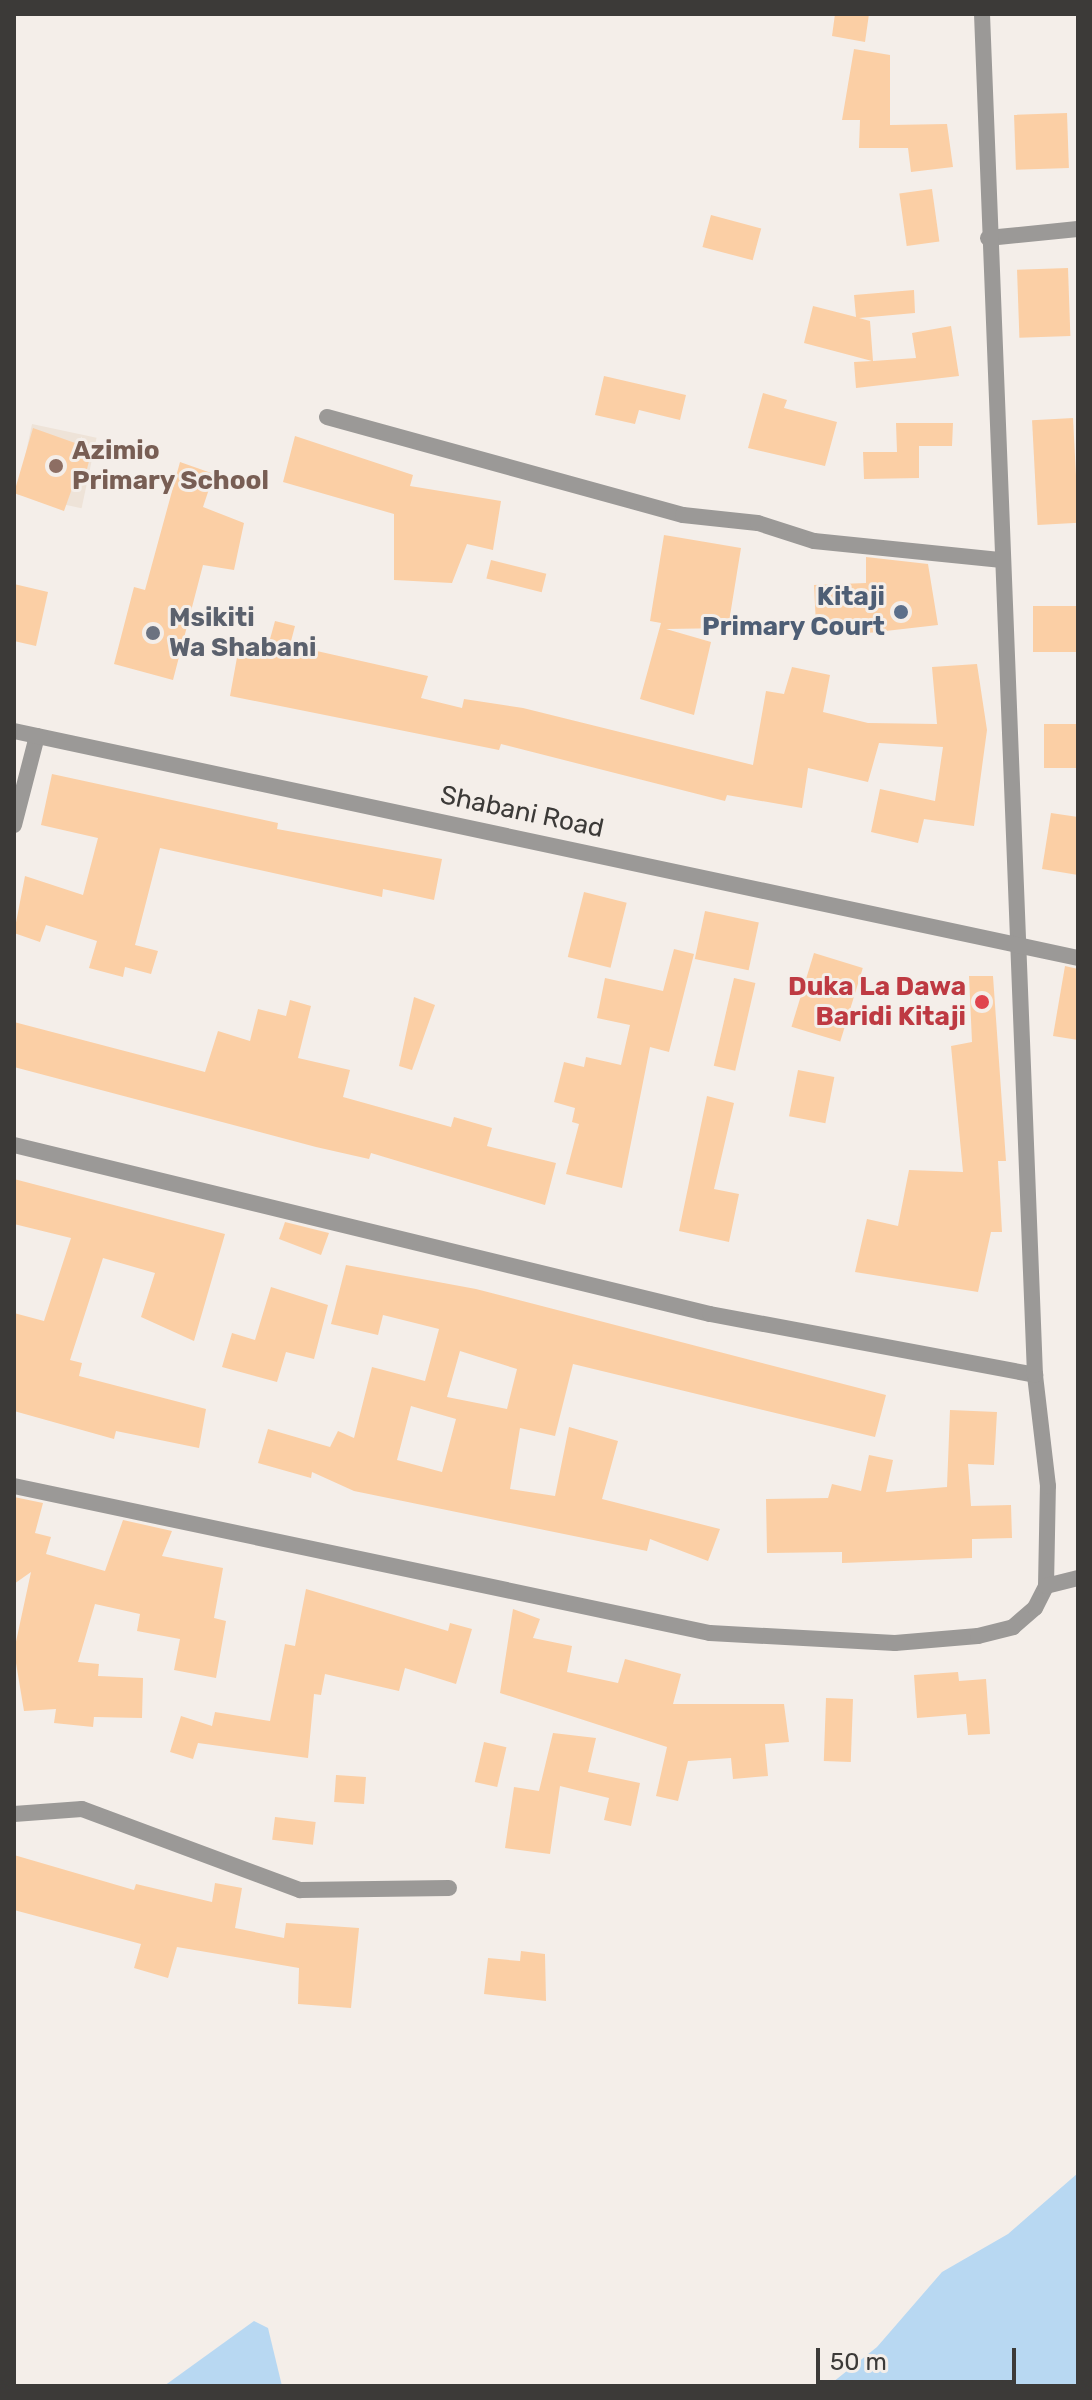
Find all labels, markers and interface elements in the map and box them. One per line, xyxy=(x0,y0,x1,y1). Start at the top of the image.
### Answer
place label: Azimio Primary School xyxy=(72,435,270,496)
marker: Azimio Primary School xyxy=(47,457,65,475)
place label: Kitaji Primary Court xyxy=(701,581,885,642)
place label: Msikiti Wa Shabani xyxy=(169,602,316,664)
marker: Kitaji Primary Court xyxy=(892,603,910,621)
marker: Msikiti Wa Shabani xyxy=(144,624,162,642)
street label: Shabani Road xyxy=(437,779,607,845)
place label: Duka La Dawa Baridi Kitaji xyxy=(788,971,966,1032)
marker: Duka La Dawa Baridi Kitaji xyxy=(973,993,991,1011)
scale bar xyxy=(820,2332,1020,2382)
text: 50 m xyxy=(830,2348,887,2376)

